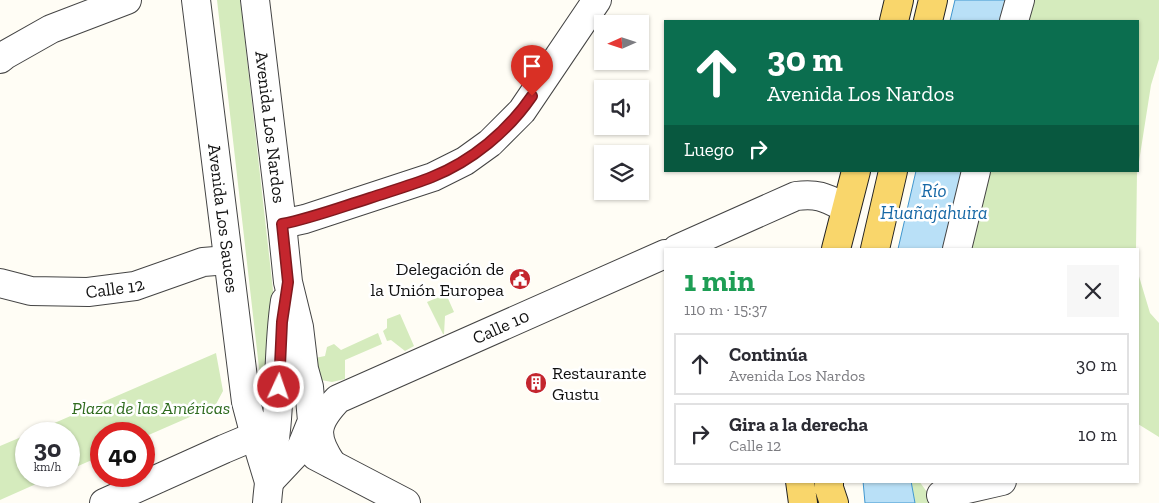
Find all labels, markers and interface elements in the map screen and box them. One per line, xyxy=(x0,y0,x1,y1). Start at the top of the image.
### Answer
north arrow xyxy=(594,15,649,70)
map controls xyxy=(594,15,649,200)
text: 30 m xyxy=(767,38,843,80)
icon: ahead xyxy=(684,40,749,105)
pin xyxy=(511,45,553,96)
street label: Avenida Los Nardos xyxy=(250,50,290,205)
icon: arrive xyxy=(518,52,546,80)
button: sound xyxy=(594,80,649,135)
text: Avenida Los Nardos xyxy=(767,80,954,107)
icon: right xyxy=(744,135,772,163)
text: Luego xyxy=(684,138,734,161)
street label: Avenida Los Sauces xyxy=(203,142,243,294)
button: layers xyxy=(594,145,649,200)
water label: Río Huañajahuira xyxy=(880,179,988,224)
place label: Delegación de la Unión Europea xyxy=(370,258,504,301)
text: 1 min xyxy=(684,263,755,299)
button: close xyxy=(1067,265,1119,317)
public building icon: Delegación de la Unión Europea xyxy=(508,267,532,291)
street label: Calle 12 xyxy=(84,273,147,303)
text: 110 m · 15:37 xyxy=(684,300,767,319)
street label: Calle 10 xyxy=(469,305,533,349)
text: Continúa xyxy=(729,343,808,366)
icon: ahead xyxy=(686,350,714,378)
text: 30 m xyxy=(1076,353,1117,376)
position arrow xyxy=(252,360,304,412)
place label: Restaurante Gustu xyxy=(552,362,646,405)
text: Avenida Los Nardos xyxy=(729,366,865,385)
building icon: Restaurante Gustu xyxy=(524,371,548,395)
park label: Plaza de las Américas xyxy=(72,397,230,419)
text: Gira a la derecha xyxy=(729,413,868,436)
icon: right xyxy=(686,420,714,448)
speed limit sign: 40 xyxy=(90,422,155,487)
text: 10 m xyxy=(1078,423,1117,446)
text: 30 xyxy=(34,433,61,463)
text: Calle 12 xyxy=(729,436,781,455)
text: km/h xyxy=(34,460,61,474)

